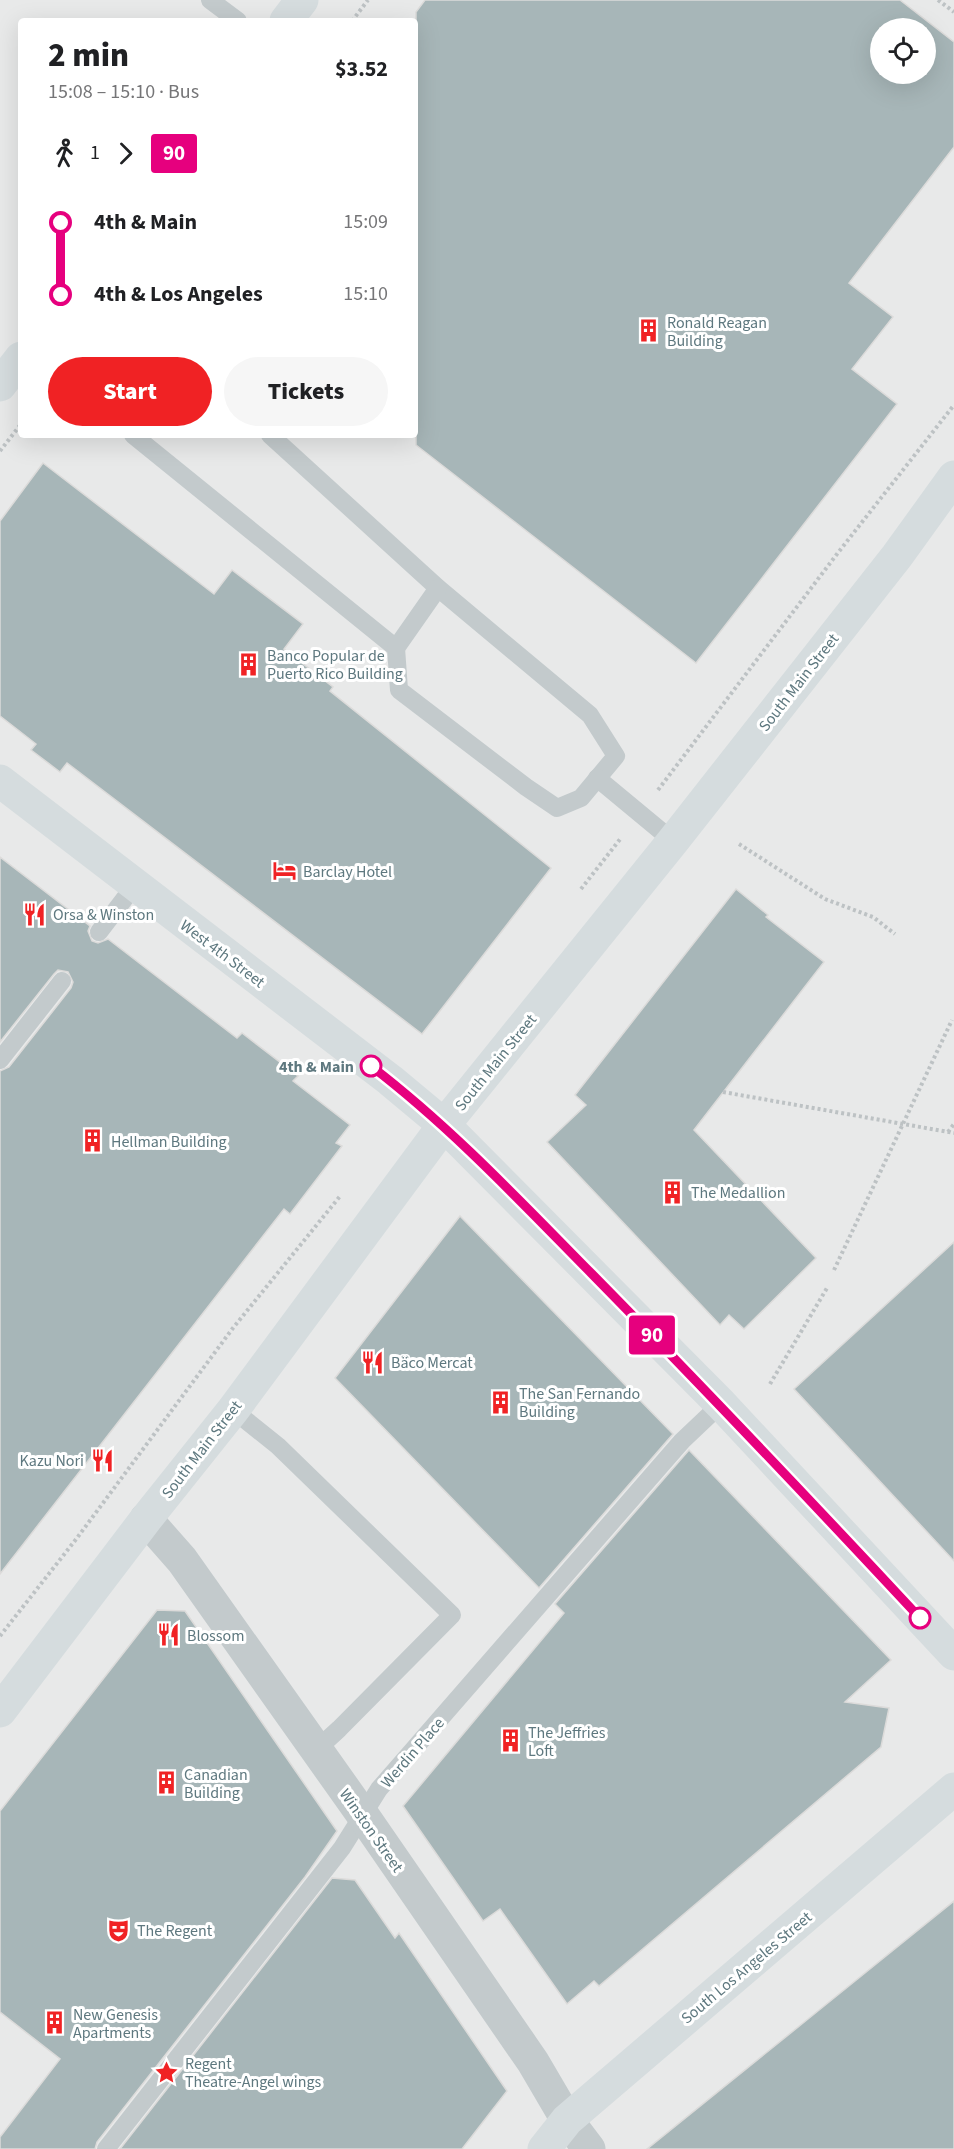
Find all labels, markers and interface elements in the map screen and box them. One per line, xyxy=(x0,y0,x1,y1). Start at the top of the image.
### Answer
map controls xyxy=(870,18,936,84)
button: locate xyxy=(870,18,936,84)
text: 2 min xyxy=(48,32,129,79)
text: $3.52 xyxy=(335,53,388,85)
text: 15:08 – 15:10 · Bus xyxy=(48,78,199,106)
icon: walk xyxy=(48,137,81,170)
icon: forward xyxy=(109,137,142,170)
text: 90 xyxy=(163,138,185,168)
text: 1 xyxy=(90,139,100,167)
text: 4th & Main xyxy=(94,206,197,238)
text: 15:09 xyxy=(343,208,388,236)
text: 4th & Los Angeles xyxy=(94,278,263,310)
text: 15:10 xyxy=(343,280,388,308)
place label: Ronald Reagan Building xyxy=(667,312,767,352)
building icon: Ronald Reagan Building xyxy=(636,318,662,344)
button: Start xyxy=(48,357,212,426)
button: Tickets xyxy=(224,357,388,426)
street label: South Main Street xyxy=(754,629,844,736)
place label: Banco Popular de Puerto Rico Building xyxy=(267,645,403,685)
building icon: Banco Popular de Puerto Rico Building xyxy=(236,651,262,677)
hotel icon: Barclay Hotel xyxy=(272,858,298,884)
place label: Barclay Hotel xyxy=(303,861,392,883)
restaurant icon: Orsa & Winston xyxy=(22,901,48,927)
place label: Orsa & Winston xyxy=(53,904,154,926)
street label: West 4th Street xyxy=(176,915,270,993)
street label: South Main Street xyxy=(450,1009,542,1116)
marker: 4th & Main xyxy=(360,1055,382,1077)
place label: 4th & Main xyxy=(279,1056,354,1078)
building icon: Hellman Building xyxy=(80,1128,106,1154)
place label: Hellman Building xyxy=(111,1131,227,1153)
building icon: The Medallion xyxy=(660,1179,686,1205)
place label: The Medallion xyxy=(691,1182,785,1204)
line badge: 90 xyxy=(625,1316,679,1354)
text: 90 xyxy=(641,1320,663,1350)
restaurant icon: Bäco Mercat xyxy=(360,1349,386,1375)
place label: Bäco Mercat xyxy=(391,1352,473,1374)
place label: The San Fernando Building xyxy=(519,1383,640,1423)
building icon: The San Fernando Building xyxy=(488,1389,514,1415)
street label: South Main Street xyxy=(157,1396,247,1503)
restaurant icon: Kazu Nori xyxy=(89,1447,115,1473)
place label: Kazu Nori xyxy=(20,1450,84,1472)
unlabelled marker xyxy=(909,1607,931,1629)
restaurant icon: Blossom xyxy=(156,1622,182,1648)
place label: Blossom xyxy=(187,1625,244,1647)
street label: Werdin Place xyxy=(376,1713,450,1793)
place label: The Jeffries Loft xyxy=(528,1722,606,1762)
building icon: The Jeffries Loft xyxy=(497,1728,523,1754)
place label: Canadian Building xyxy=(184,1764,248,1804)
building icon: Canadian Building xyxy=(153,1770,179,1796)
street label: Winston Street xyxy=(334,1784,409,1877)
street label: South Los Angeles Street xyxy=(677,1906,817,2029)
theatre icon: The Regent xyxy=(106,1917,132,1943)
place label: The Regent xyxy=(137,1920,213,1942)
place label: New Genesis Apartments xyxy=(73,2004,158,2044)
building icon: New Genesis Apartments xyxy=(42,2010,68,2036)
place label: Regent Theatre-Angel wings xyxy=(185,2053,321,2093)
place icon: Regent Theatre-Angel wings xyxy=(154,2059,180,2085)

